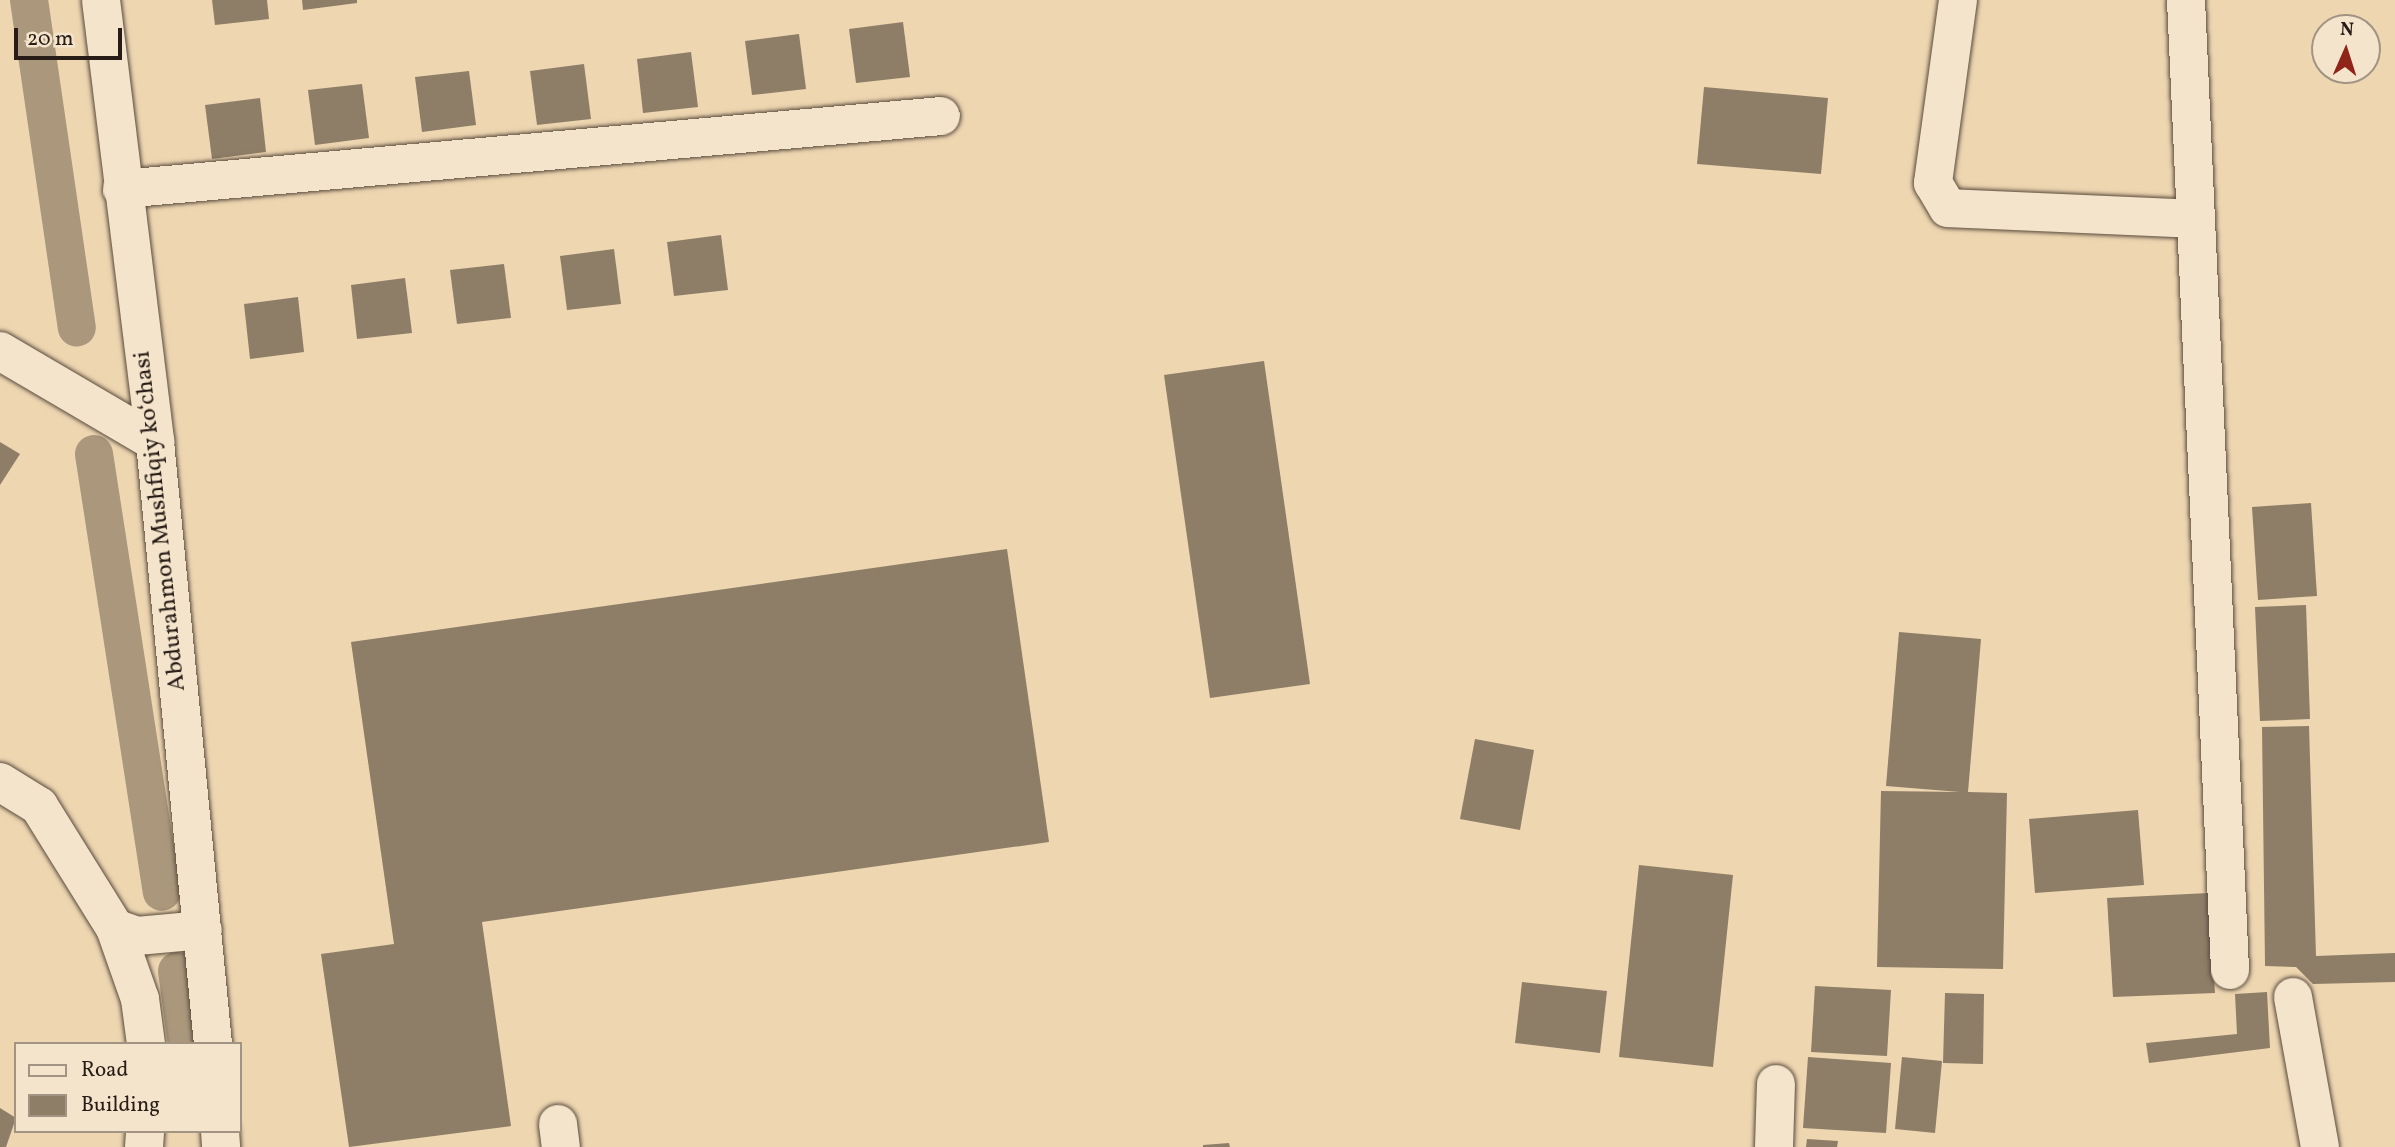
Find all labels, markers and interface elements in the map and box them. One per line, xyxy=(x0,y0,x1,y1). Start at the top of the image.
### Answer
scale bar xyxy=(18,14,126,58)
north arrow xyxy=(2311,14,2381,84)
text: N xyxy=(2339,17,2355,43)
text: 20 m xyxy=(27,25,73,54)
street label: Abdurahmon Mushfiqiy koʻchasi xyxy=(129,349,193,693)
legend xyxy=(14,1042,242,1133)
text: Road xyxy=(81,1056,128,1085)
text: Building xyxy=(81,1091,160,1120)

